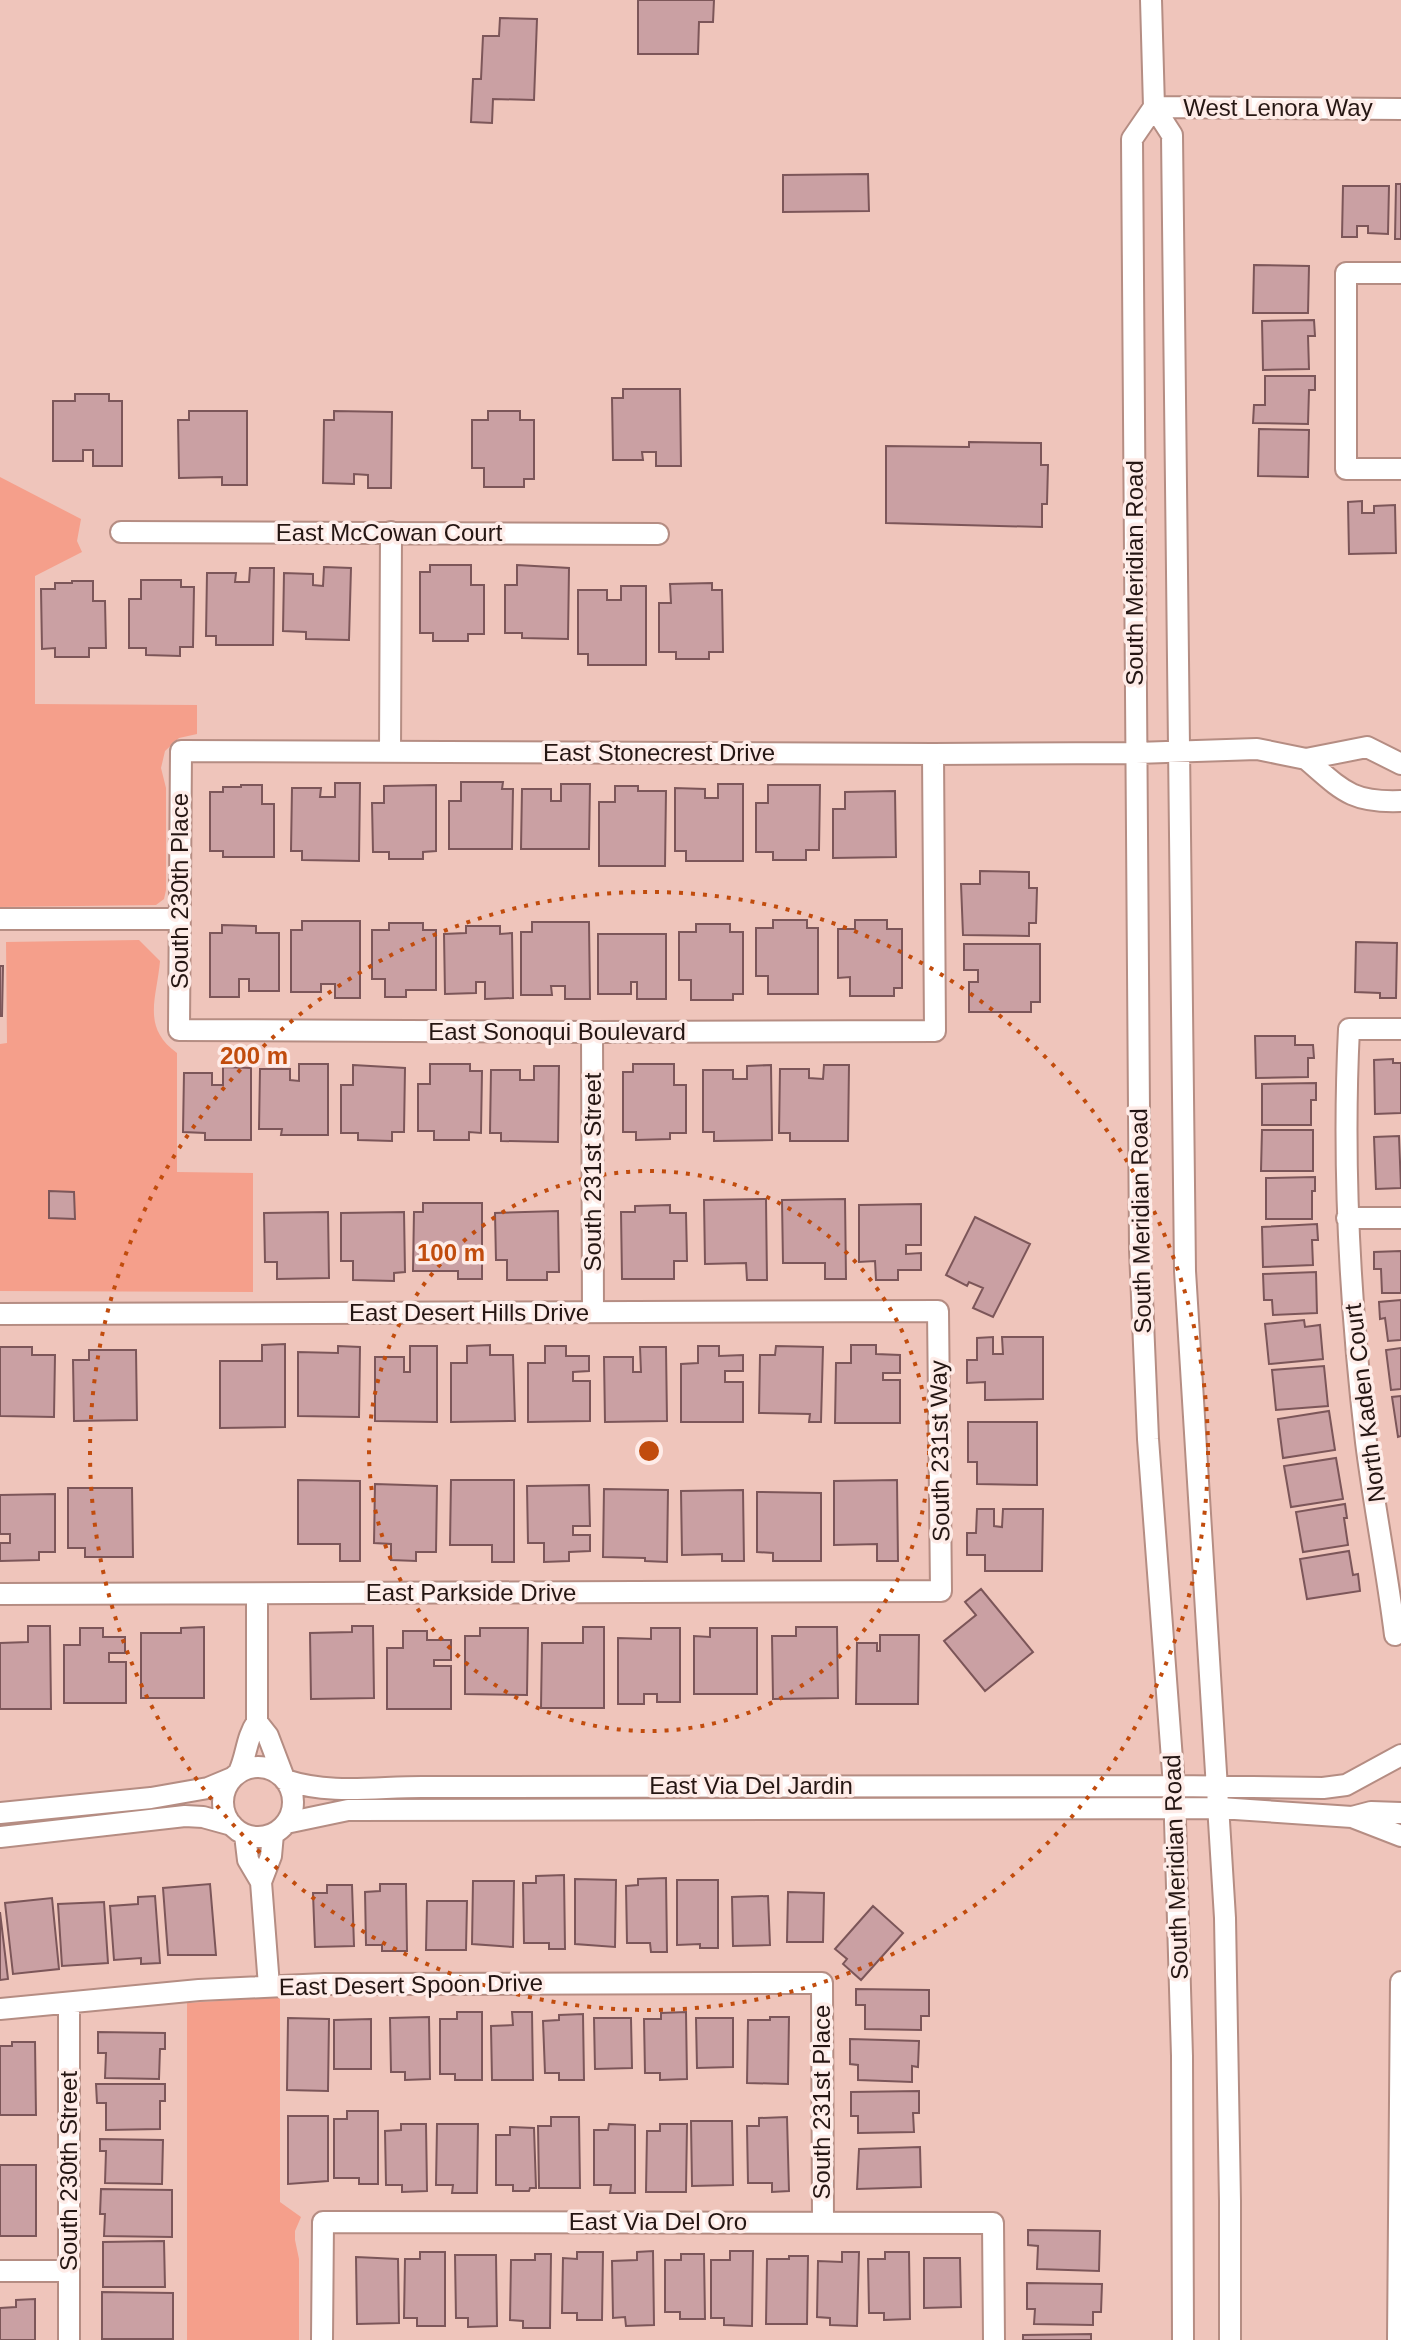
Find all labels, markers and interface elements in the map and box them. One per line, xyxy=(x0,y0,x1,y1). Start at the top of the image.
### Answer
street label: West Lenora Way xyxy=(1183,94,1373,121)
street label: South Meridian Road xyxy=(1121,460,1148,686)
street label: East McCowan Court xyxy=(276,519,503,546)
street label: East Stonecrest Drive xyxy=(543,739,775,766)
street label: South 230th Place xyxy=(166,793,193,989)
street label: East Sonoqui Boulevard xyxy=(428,1018,686,1045)
text: 200 m xyxy=(220,1042,288,1069)
street label: South 231st Street xyxy=(579,1072,606,1271)
street label: South Meridian Road xyxy=(1125,1108,1156,1334)
text: 100 m xyxy=(417,1239,485,1266)
street label: East Desert Hills Drive xyxy=(349,1299,589,1326)
street label: North Kaden Court xyxy=(1339,1302,1390,1504)
street label: South 231st Way xyxy=(924,1360,955,1542)
centre of rings xyxy=(635,1437,663,1465)
street label: East Parkside Drive xyxy=(366,1579,576,1606)
street label: South Meridian Road xyxy=(1158,1754,1193,1980)
street label: East Via Del Jardin xyxy=(649,1772,853,1799)
street label: East Desert Spoon Drive xyxy=(279,1969,543,2000)
street label: South 231st Place xyxy=(808,2005,835,2199)
street label: South 230th Street xyxy=(55,2071,82,2271)
street label: East Via Del Oro xyxy=(569,2208,747,2235)

